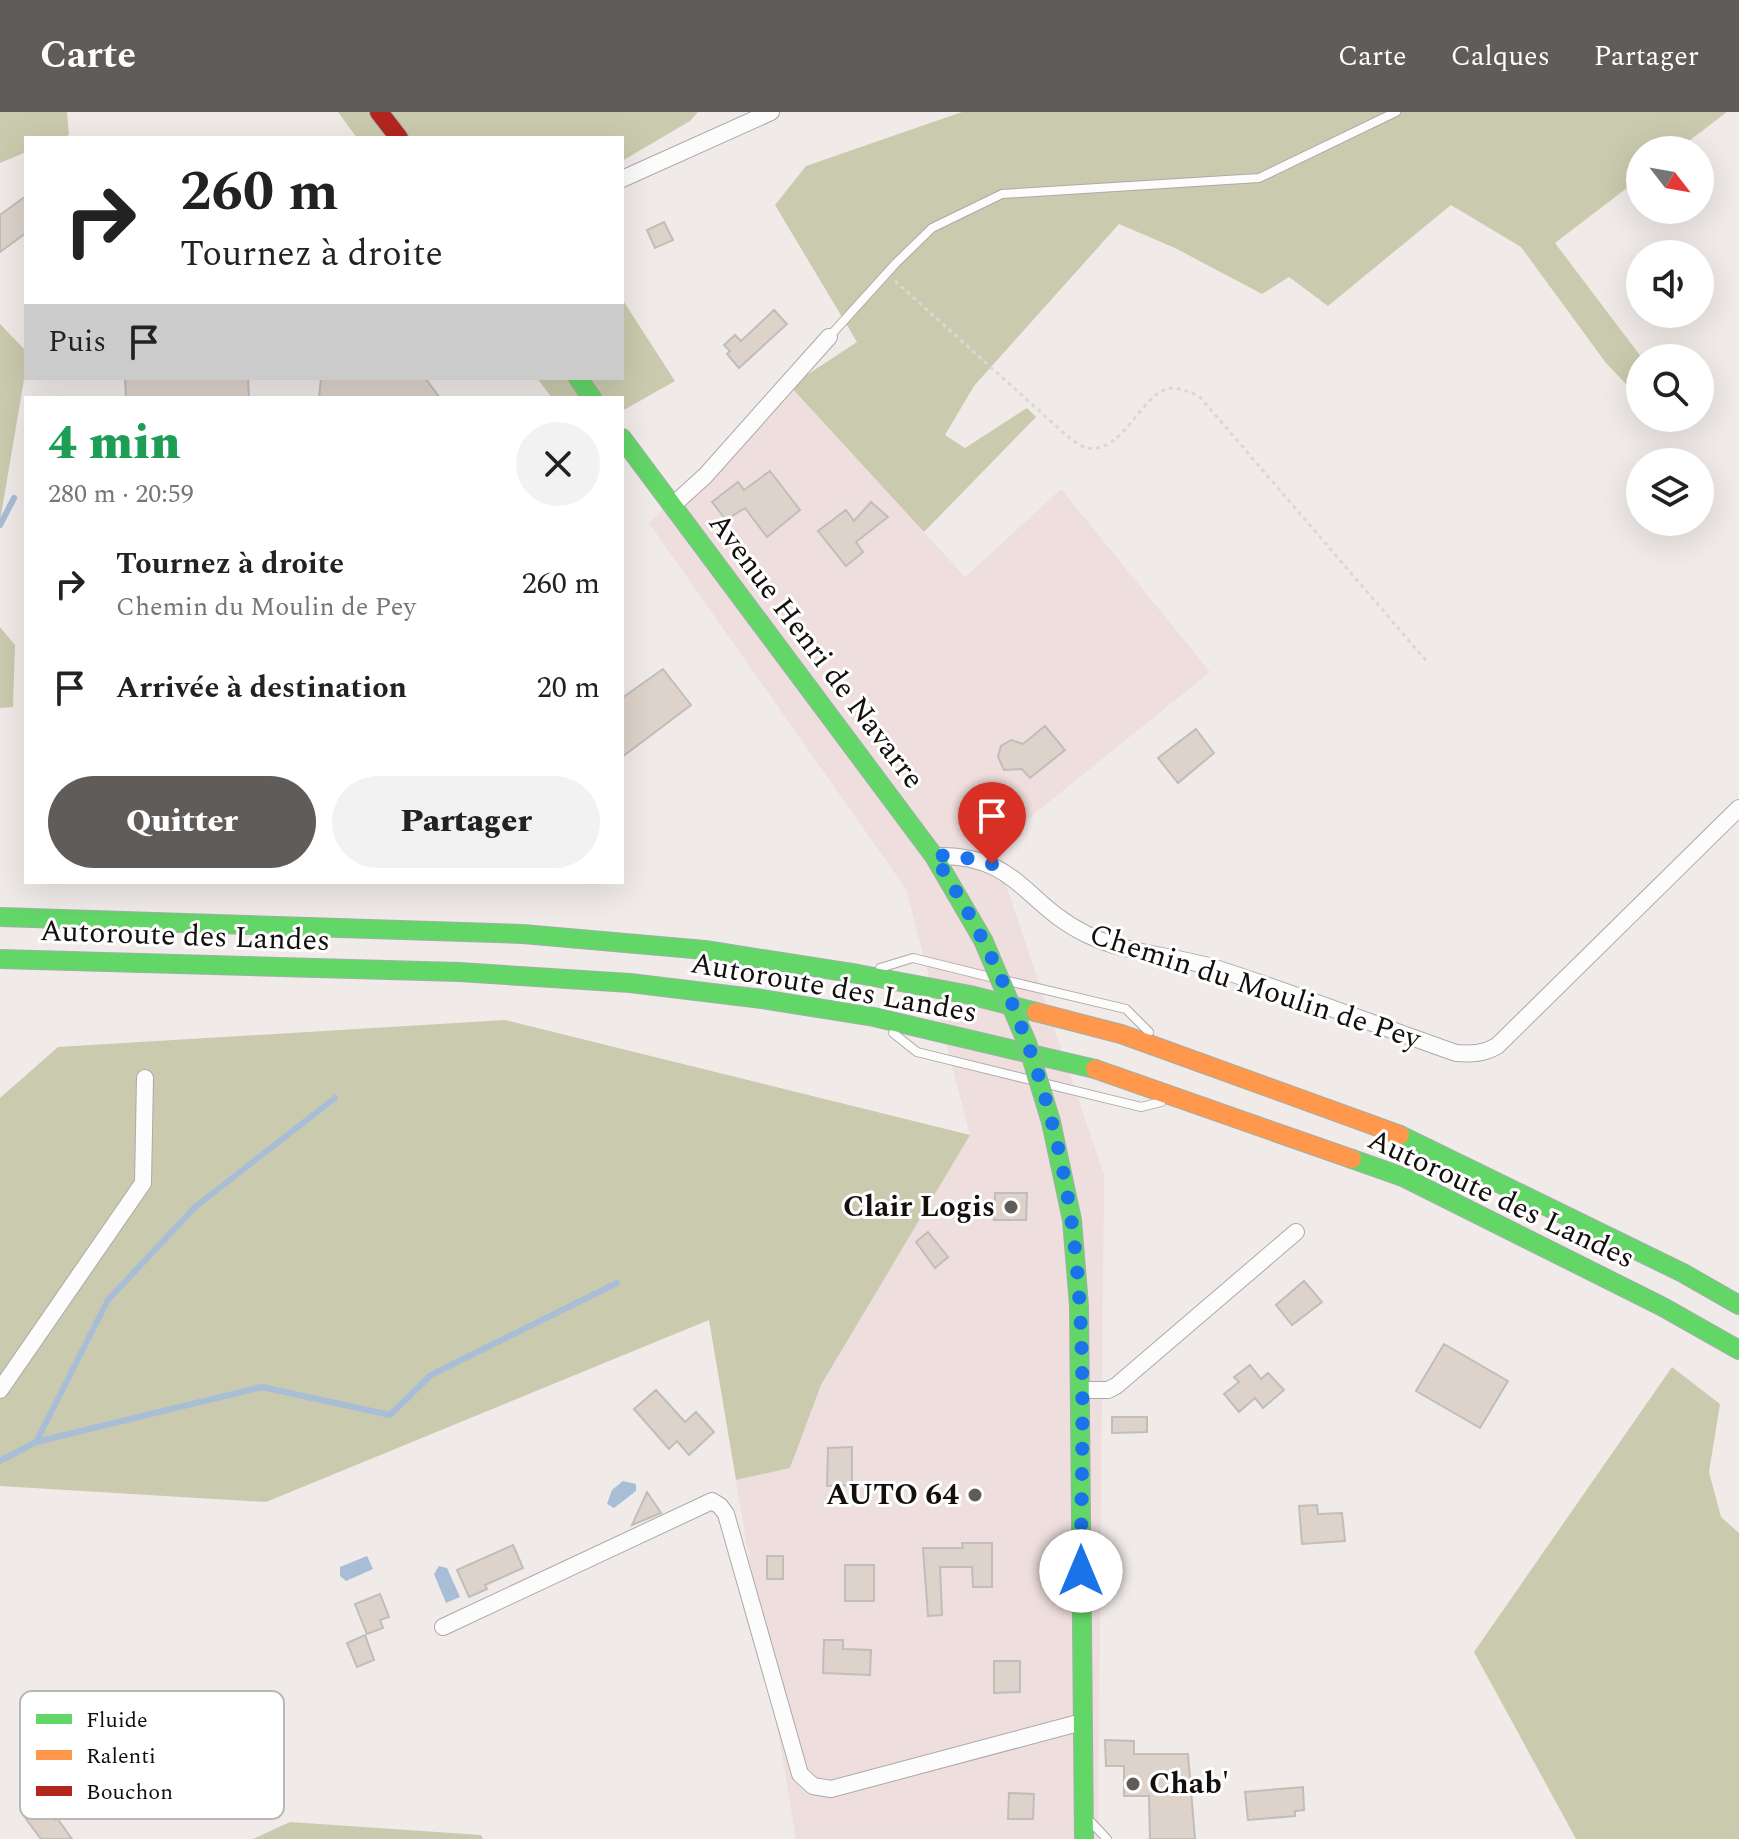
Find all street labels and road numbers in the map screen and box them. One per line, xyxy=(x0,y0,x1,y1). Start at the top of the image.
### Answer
street label: Avenue Henri de Navarre xyxy=(696,503,936,799)
street label: Autoroute des Landes xyxy=(39,908,331,964)
street label: Chemin du Moulin de Pey xyxy=(1083,912,1428,1063)
street label: Autoroute des Landes xyxy=(687,940,981,1036)
street label: Autoroute des Landes xyxy=(1360,1117,1642,1281)

